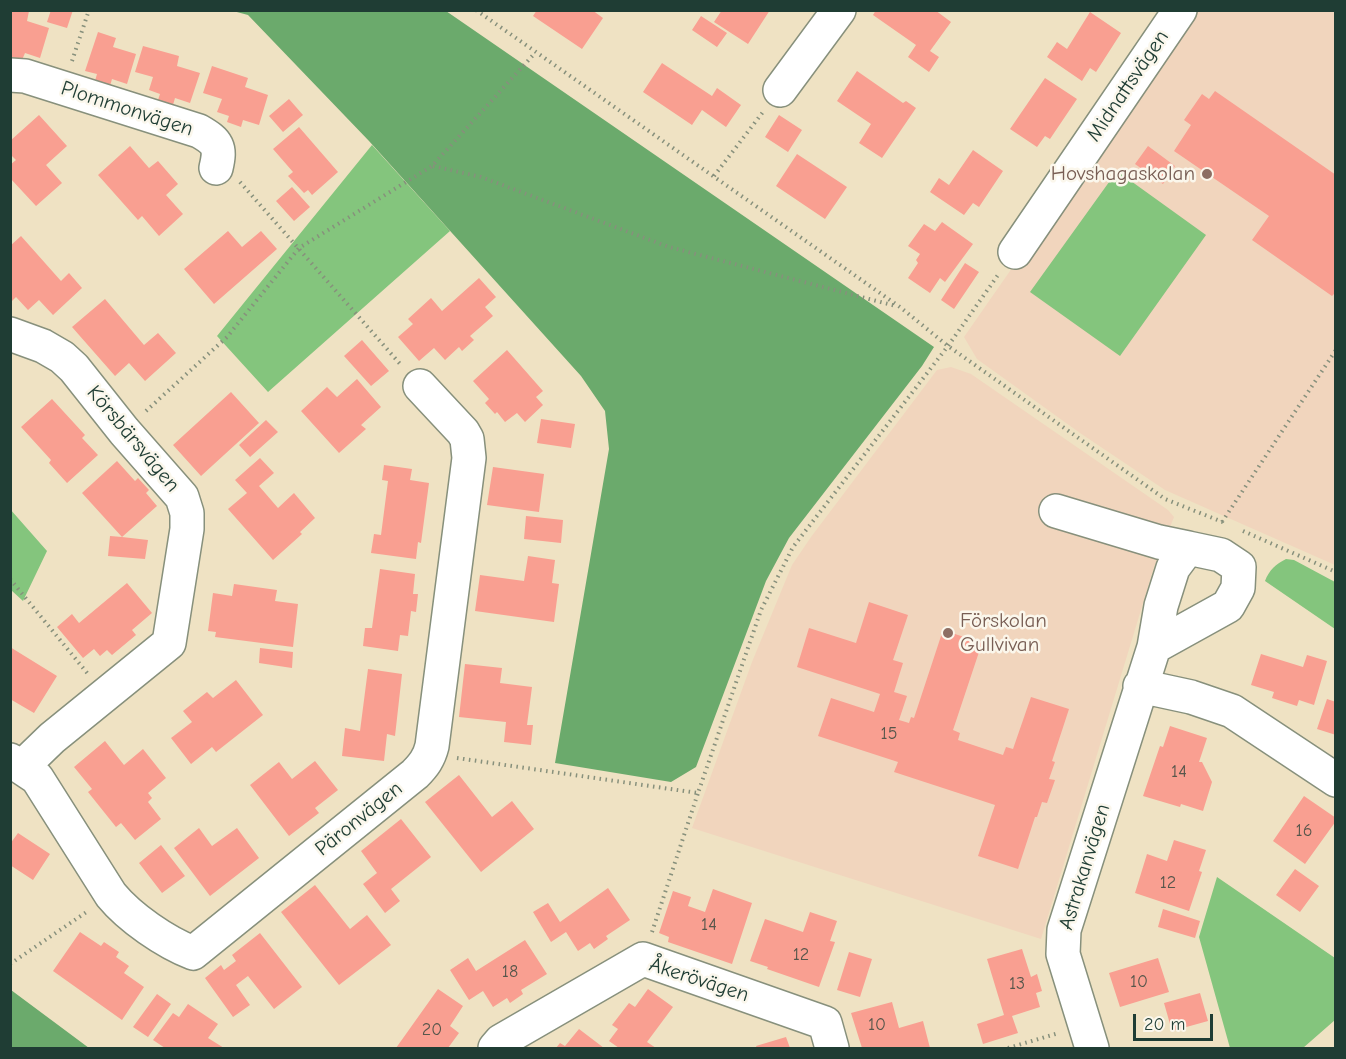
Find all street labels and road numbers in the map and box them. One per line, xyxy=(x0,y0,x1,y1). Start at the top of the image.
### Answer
street label: Midnattsvägen xyxy=(1081,25,1175,147)
street label: Plommonvägen xyxy=(58,76,196,142)
street label: Körsbärsvägen xyxy=(81,381,185,497)
street label: Päronvägen xyxy=(310,776,408,862)
street label: Astrakanvägen xyxy=(1054,801,1116,933)
street label: Åkerövägen xyxy=(646,952,752,1008)

